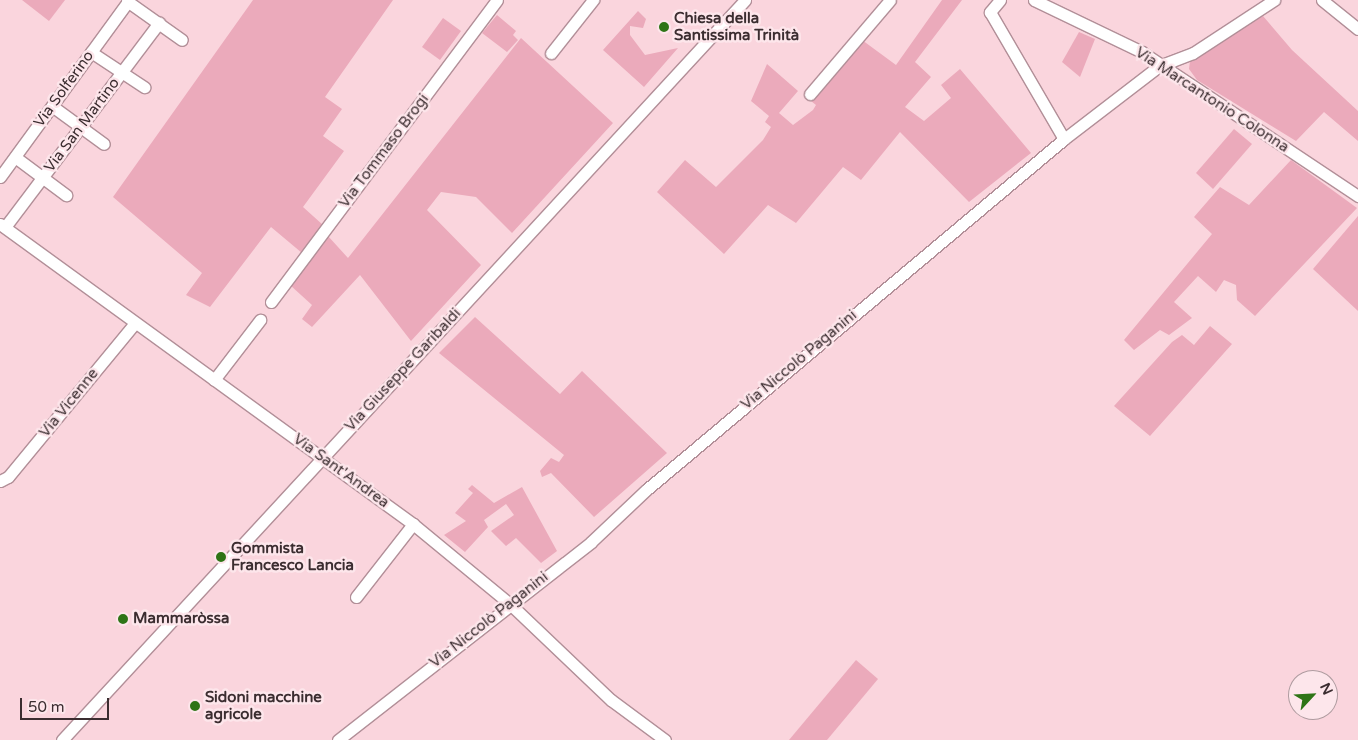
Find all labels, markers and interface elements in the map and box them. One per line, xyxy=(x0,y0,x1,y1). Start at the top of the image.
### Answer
place label: Chiesa della Santissima Trinità xyxy=(674,9,799,44)
marker: Chiesa della Santissima Trinità xyxy=(658,21,670,33)
street label: Via Marcantonio Colonna xyxy=(1132,44,1292,156)
street label: Via Solferino xyxy=(30,47,98,131)
street label: Via San Martino xyxy=(41,74,123,176)
street label: Via Tommaso Brogi xyxy=(335,91,433,211)
street label: Via Giuseppe Garibaldi xyxy=(341,305,465,435)
street label: Via Niccolò Paganini xyxy=(738,306,860,414)
street label: Via Vicenne xyxy=(36,365,102,441)
street label: Via Sant'Andrea xyxy=(290,430,392,512)
place label: Gommista Francesco Lancia xyxy=(231,539,354,574)
marker: Gommista Francesco Lancia xyxy=(215,551,227,563)
street label: Via Niccolò Paganini xyxy=(426,568,552,672)
place label: Mammaròssa xyxy=(133,610,229,628)
marker: Mammaròssa xyxy=(117,613,129,625)
north arrow xyxy=(1288,670,1338,720)
text: N xyxy=(1316,680,1336,698)
scale bar xyxy=(22,688,111,720)
place label: Sidoni macchine agricole xyxy=(205,688,322,723)
text: 50 m xyxy=(28,698,65,716)
marker: Sidoni macchine agricole xyxy=(189,700,201,712)

